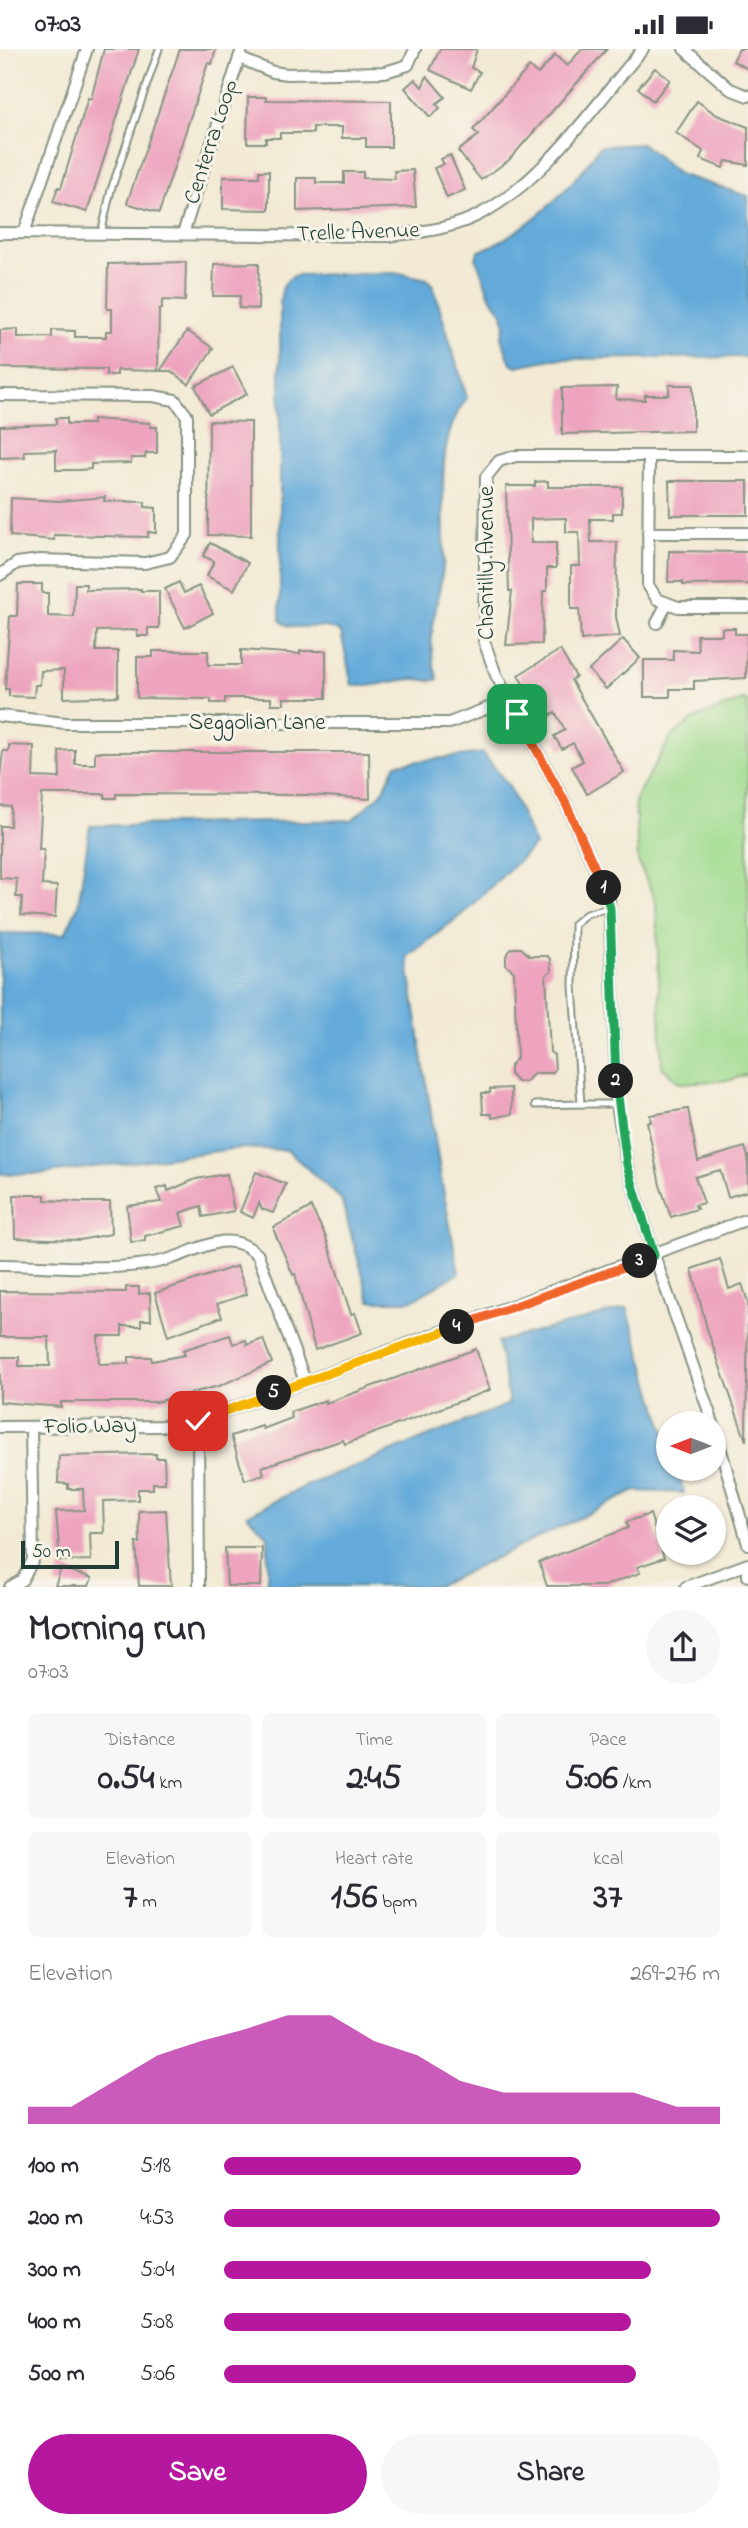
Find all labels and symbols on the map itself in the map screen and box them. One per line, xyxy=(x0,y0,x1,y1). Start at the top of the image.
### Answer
street label: Centerra Loop xyxy=(176,75,248,209)
street label: Trelle Avenue xyxy=(296,214,421,252)
street label: Chantilly Avenue xyxy=(471,485,506,640)
pin xyxy=(487,684,547,744)
street label: Seggolian Lane xyxy=(188,707,326,741)
pin: 1 xyxy=(586,871,622,905)
pin: 2 xyxy=(598,1063,634,1099)
pin: 3 xyxy=(622,1243,658,1279)
pin: 4 xyxy=(440,1309,475,1345)
pin: 5 xyxy=(256,1375,292,1411)
pin xyxy=(168,1391,228,1451)
street label: Folio Way xyxy=(42,1410,137,1446)
north arrow xyxy=(656,1411,726,1481)
scale bar xyxy=(21,1538,119,1569)

